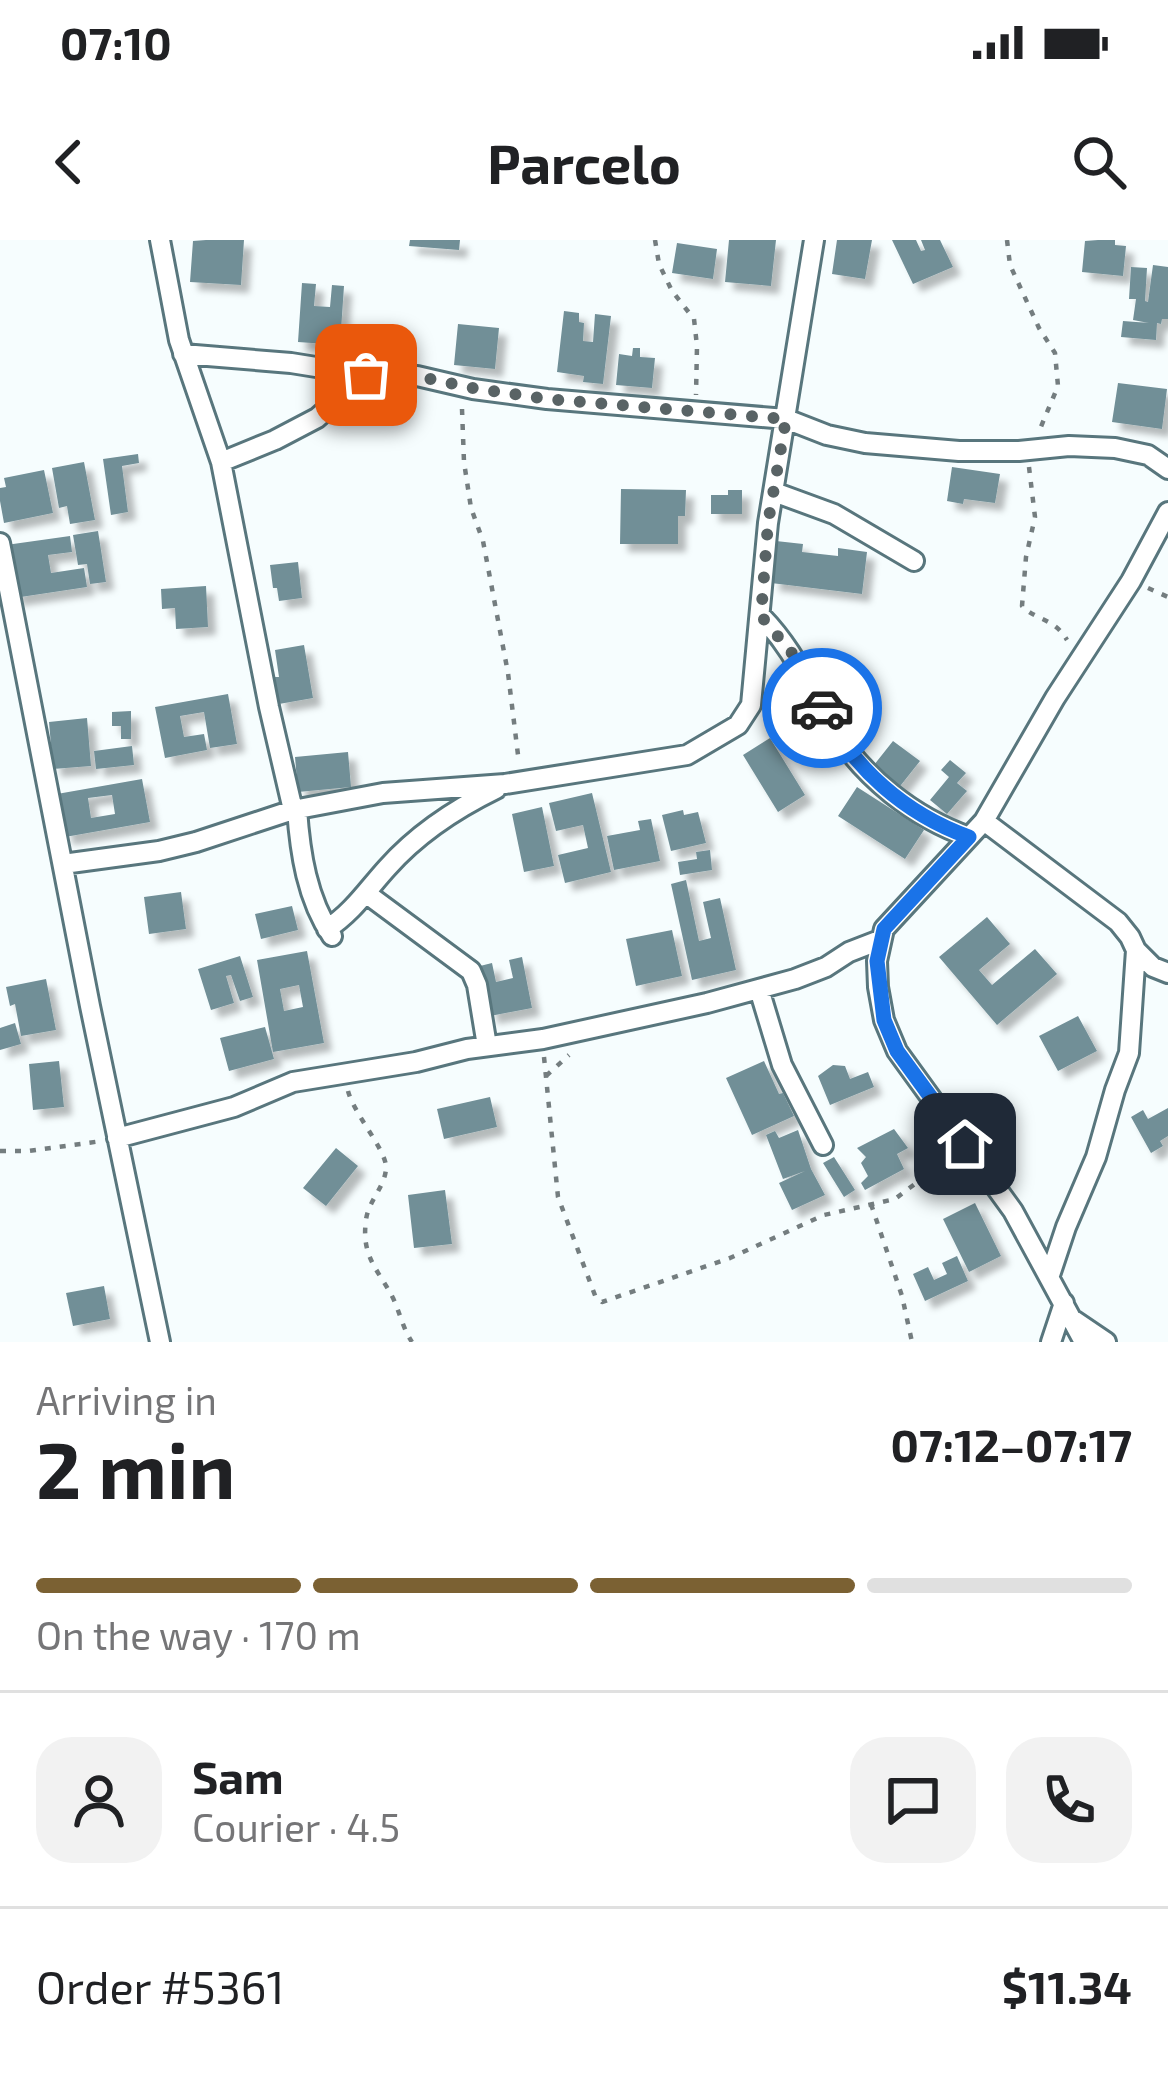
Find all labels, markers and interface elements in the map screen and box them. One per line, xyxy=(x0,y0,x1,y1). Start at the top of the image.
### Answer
text: 07:10 xyxy=(60,15,172,69)
icon: back xyxy=(36,129,102,195)
icon: search xyxy=(1066,129,1132,195)
text: Parcelo xyxy=(487,130,681,195)
pin xyxy=(315,324,417,426)
icon: bag xyxy=(333,342,399,408)
courier xyxy=(762,648,882,768)
icon: car xyxy=(789,675,855,741)
pin xyxy=(914,1093,1016,1195)
icon: home xyxy=(932,1111,998,1177)
text: Arriving in xyxy=(36,1376,217,1423)
text: 07:12–07:17 xyxy=(891,1417,1132,1471)
text: 2 min xyxy=(36,1421,235,1515)
text: On the way · 170 m xyxy=(36,1611,361,1658)
button: person xyxy=(36,1737,162,1863)
button: chat xyxy=(850,1737,976,1863)
button: phone xyxy=(1006,1737,1132,1863)
text: Sam xyxy=(192,1749,284,1803)
text: Courier · 4.5 xyxy=(192,1803,400,1850)
text: Order #5361 xyxy=(36,1959,284,2013)
text: $11.34 xyxy=(1002,1959,1132,2013)

